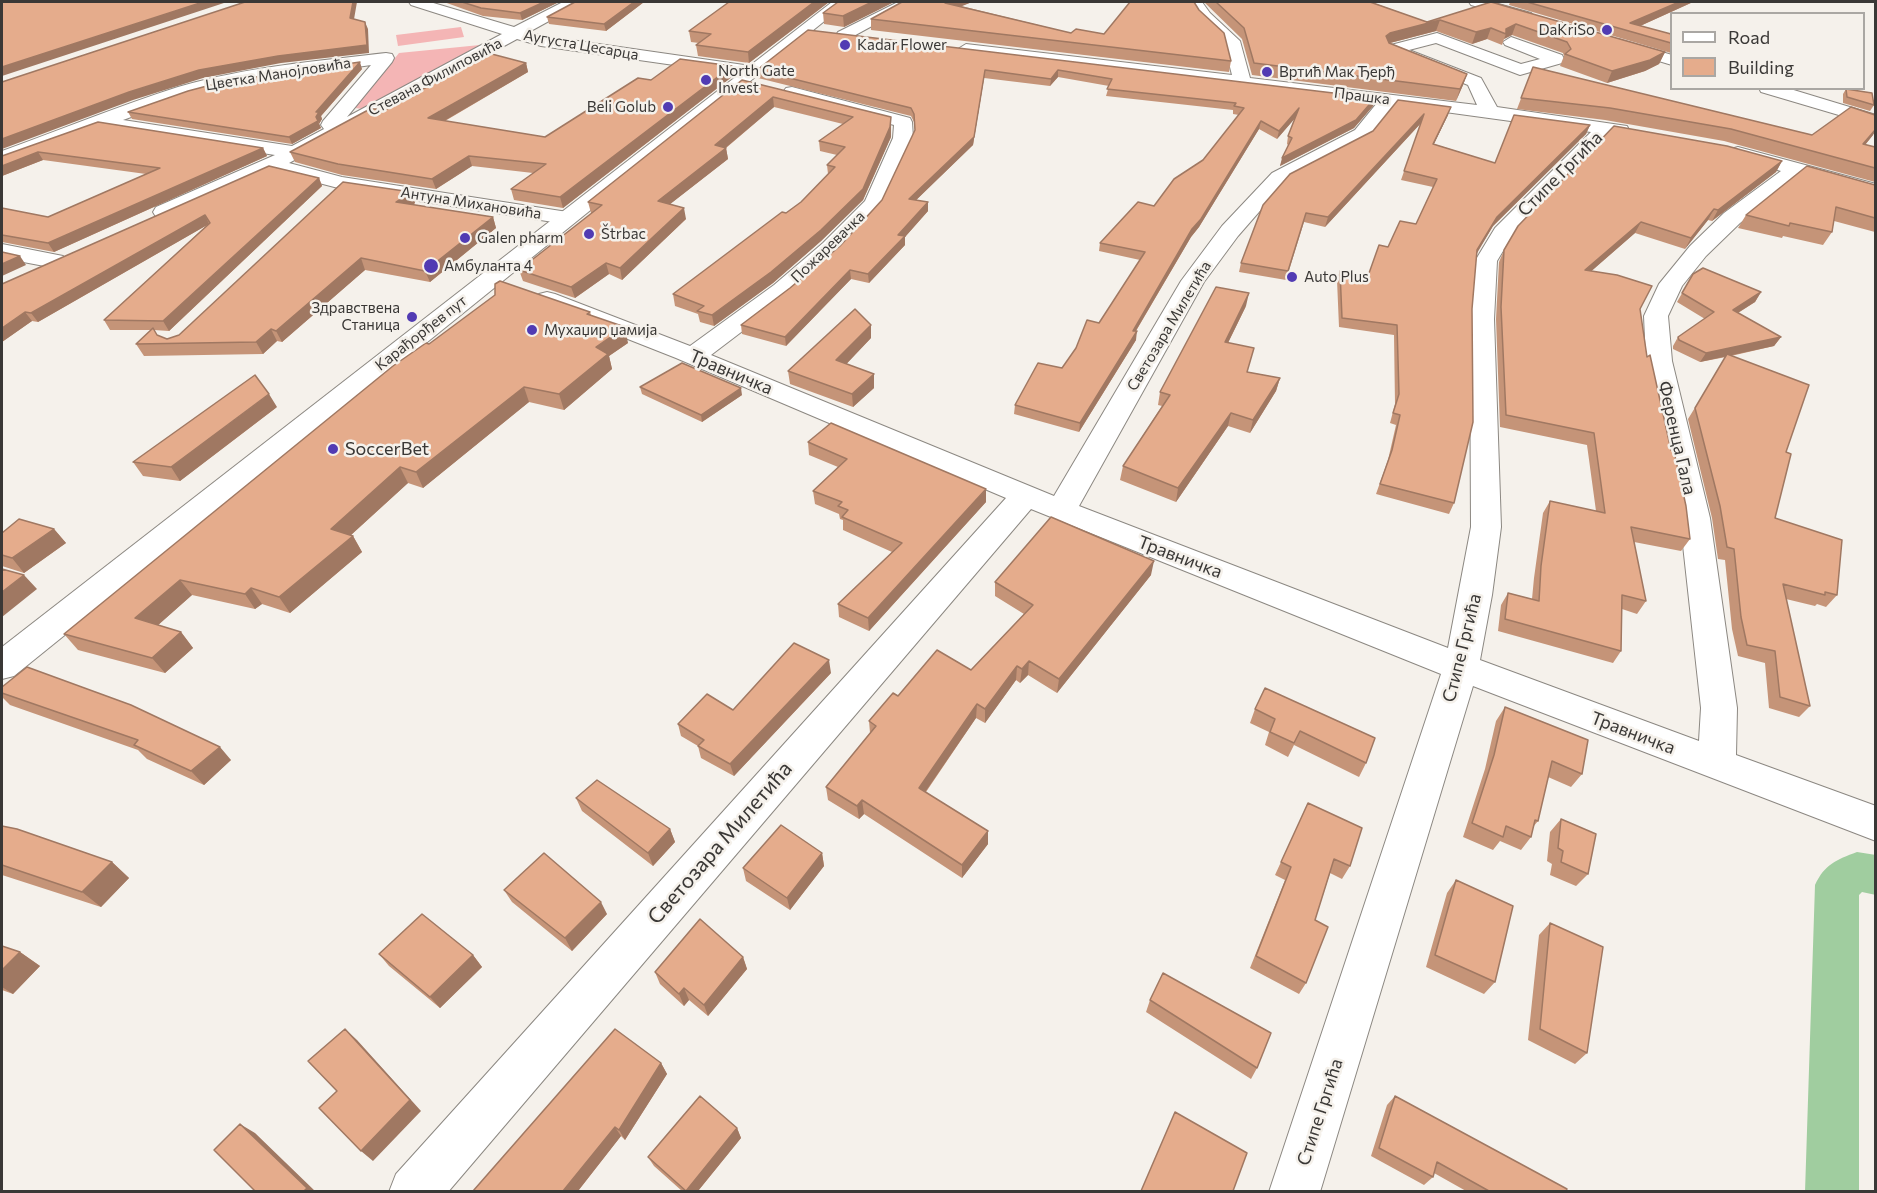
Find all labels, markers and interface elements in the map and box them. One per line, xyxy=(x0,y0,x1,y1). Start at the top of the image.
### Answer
legend xyxy=(1670,12,1865,90)
place label: DaKriSo xyxy=(1538,21,1595,39)
marker: DaKriSo xyxy=(1600,23,1614,37)
street label: Аугуста Цесарца xyxy=(522,26,640,64)
text: Road xyxy=(1728,26,1770,48)
street label: Стевана Филиповића xyxy=(365,34,505,120)
place label: Kadar Flower xyxy=(857,36,947,54)
marker: Kadar Flower xyxy=(838,38,852,52)
street label: Цветка Манојловића xyxy=(204,54,352,94)
text: Building xyxy=(1728,56,1794,78)
place label: North Gate Invest xyxy=(718,62,795,97)
place label: Вртић Мак Ђерђ xyxy=(1279,63,1395,81)
marker: Вртић Мак Ђерђ xyxy=(1260,65,1274,79)
marker: North Gate Invest xyxy=(699,73,713,87)
street label: Прашка xyxy=(1333,84,1391,108)
place label: Beli Golub xyxy=(587,98,656,116)
marker: Beli Golub xyxy=(661,100,675,114)
street label: Стипе Гргића xyxy=(1513,127,1607,221)
street label: Антуна Михановића xyxy=(399,183,543,223)
street label: Пожаревачка xyxy=(787,207,869,287)
place label: Štrbac xyxy=(601,225,646,243)
marker: Štrbac xyxy=(582,227,596,241)
place label: Galen pharm xyxy=(477,229,563,247)
marker: Galen pharm xyxy=(458,231,472,245)
marker: Амбуланта 4 xyxy=(422,257,440,275)
place label: Амбуланта 4 xyxy=(444,257,533,275)
street label: Светозара Милетића xyxy=(1123,258,1215,394)
place label: Auto Plus xyxy=(1304,268,1369,286)
marker: Auto Plus xyxy=(1285,270,1299,284)
street label: Карађорђев пут xyxy=(372,292,470,374)
place label: Здравствена Станица xyxy=(311,299,400,334)
marker: Здравствена Станица xyxy=(405,310,419,324)
place label: Мухаџир џамија xyxy=(544,321,657,339)
marker: Мухаџир џамија xyxy=(525,323,539,337)
street label: Травничка xyxy=(686,345,776,399)
street label: Ференца Гала xyxy=(1653,379,1701,497)
place label: SoccerBet xyxy=(345,438,429,460)
marker: SoccerBet xyxy=(326,442,340,456)
street label: Травничка xyxy=(1135,531,1225,583)
street label: Стипе Гргића xyxy=(1438,591,1486,705)
street label: Травничка xyxy=(1588,707,1678,759)
street label: Светозара Милетића xyxy=(642,757,798,929)
street label: Стипе Гргића xyxy=(1293,1056,1347,1168)

